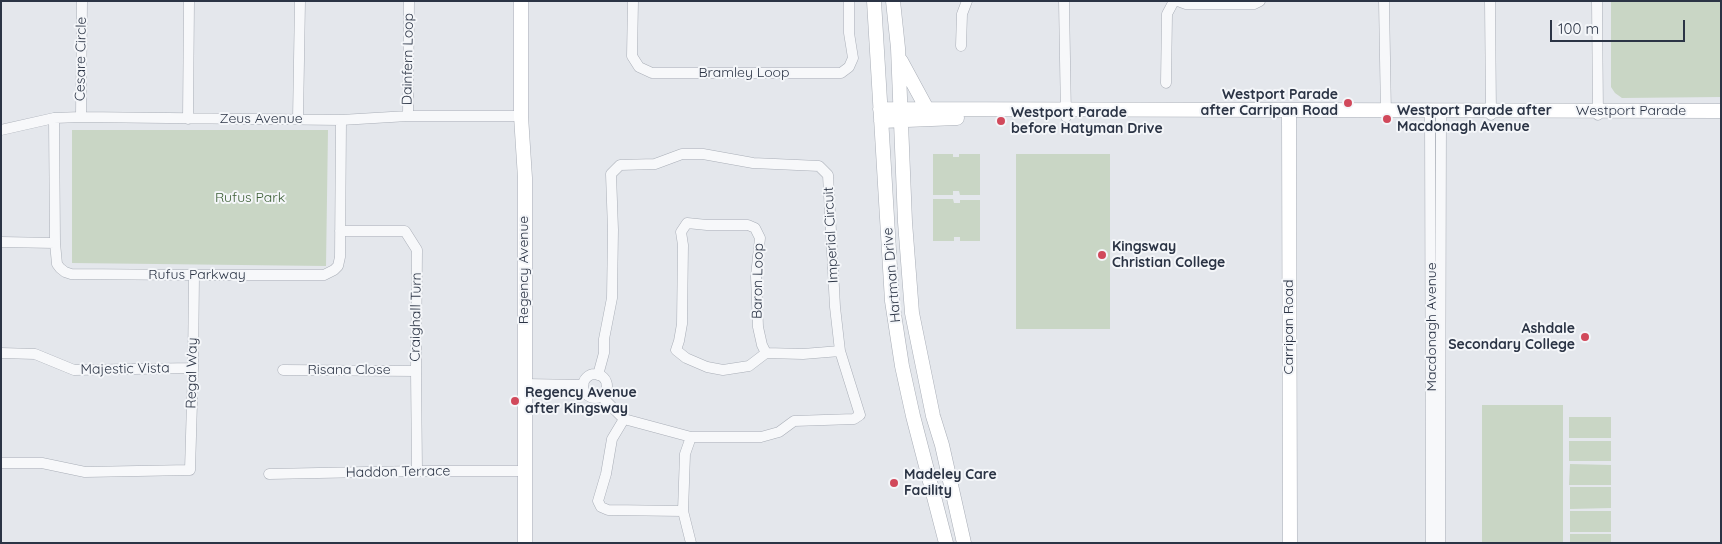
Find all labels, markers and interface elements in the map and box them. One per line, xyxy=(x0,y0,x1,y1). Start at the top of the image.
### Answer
scale bar xyxy=(1552,10,1687,42)
street label: Dainfern Loop xyxy=(399,13,417,105)
street label: Cesare Circle xyxy=(72,17,90,101)
text: 100 m xyxy=(1558,19,1599,38)
street label: Bramley Loop xyxy=(698,65,790,81)
place label: Westport Parade after Carripan Road xyxy=(1200,87,1338,120)
marker: Westport Parade after Carripan Road xyxy=(1342,97,1354,109)
place label: Westport Parade after Macdonagh Avenue xyxy=(1397,103,1552,136)
street label: Westport Parade xyxy=(1576,103,1686,119)
place label: Westport Parade before Hatyman Drive xyxy=(1011,105,1163,138)
street label: Zeus Avenue xyxy=(219,111,303,127)
marker: Westport Parade after Macdonagh Avenue xyxy=(1381,113,1393,125)
marker: Westport Parade before Hatyman Drive xyxy=(995,115,1007,127)
street label: Imperial Circuit xyxy=(820,186,842,284)
park label: Rufus Park xyxy=(215,190,285,206)
street label: Regency Avenue xyxy=(516,216,532,324)
street label: Hartman Drive xyxy=(879,227,905,323)
place label: Kingsway Christian College xyxy=(1112,239,1225,272)
street label: Baron Loop xyxy=(749,243,767,319)
marker: Kingsway Christian College xyxy=(1096,249,1108,261)
street label: Macdonagh Avenue xyxy=(1424,262,1440,392)
street label: Rufus Parkway xyxy=(148,267,246,283)
street label: Craighall Turn xyxy=(407,272,425,362)
street label: Carripan Road xyxy=(1281,279,1297,375)
place label: Ashdale Secondary College xyxy=(1448,321,1575,354)
marker: Ashdale Secondary College xyxy=(1579,331,1591,343)
street label: Regal Way xyxy=(183,337,201,409)
street label: Majestic Vista xyxy=(80,360,170,378)
street label: Risana Close xyxy=(307,362,391,378)
place label: Regency Avenue after Kingsway xyxy=(525,385,637,418)
marker: Regency Avenue after Kingsway xyxy=(509,395,521,407)
street label: Haddon Terrace xyxy=(345,463,451,481)
place label: Madeley Care Facility xyxy=(904,467,997,500)
marker: Madeley Care Facility xyxy=(888,477,900,489)

